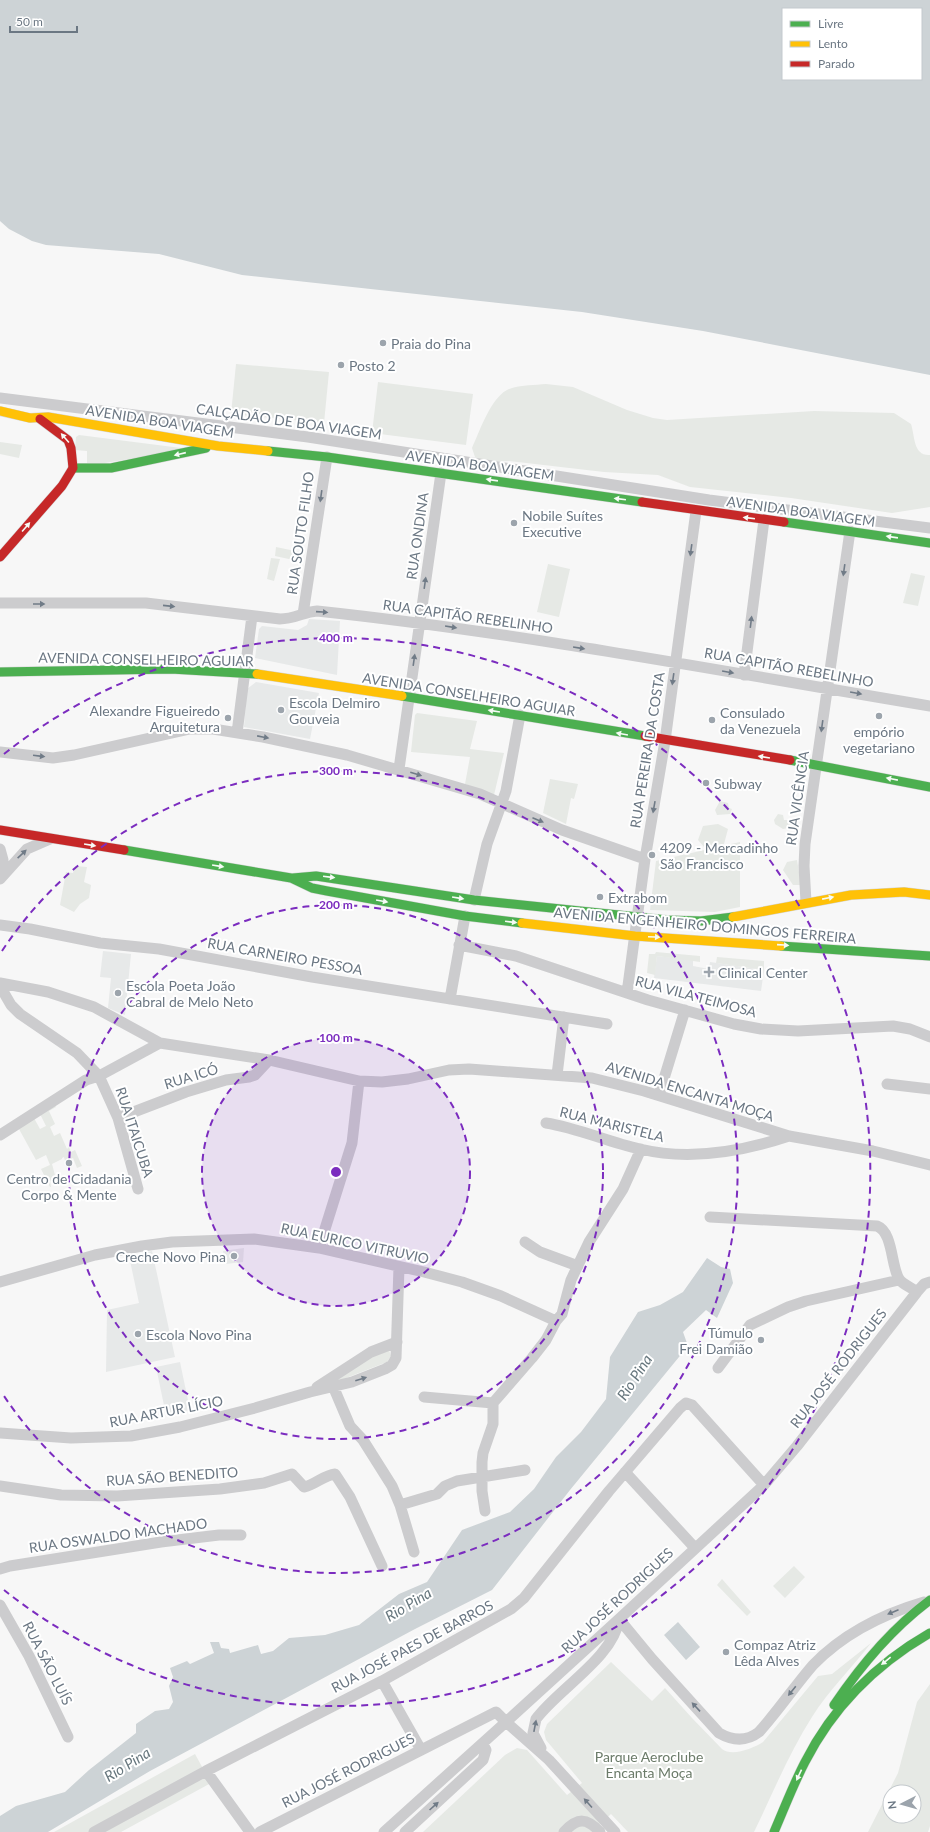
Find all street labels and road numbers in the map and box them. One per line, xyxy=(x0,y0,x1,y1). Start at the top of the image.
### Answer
street label: CALÇADÃO DE BOA VIAGEM xyxy=(195,400,383,442)
street label: AVENIDA BOA VIAGEM xyxy=(85,401,235,441)
street label: AVENIDA BOA VIAGEM xyxy=(405,446,555,484)
street label: RUA SOUTO FILHO xyxy=(283,470,317,596)
street label: RUA ONDINA xyxy=(402,491,432,581)
street label: AVENIDA BOA VIAGEM xyxy=(726,492,876,530)
street label: RUA CAPITÃO REBELINHO xyxy=(382,596,554,636)
street label: RUA CAPITÃO REBELINHO xyxy=(703,644,875,690)
street label: AVENIDA CONSELHEIRO AGUIAR xyxy=(38,649,254,669)
street label: AVENIDA CONSELHEIRO AGUIAR xyxy=(361,669,577,719)
street label: RUA PEREIRA DA COSTA xyxy=(626,670,668,829)
street label: RUA VICÊNCIA xyxy=(782,749,812,846)
street label: AVENIDA ENGENHEIRO DOMINGOS FERREIRA xyxy=(553,903,858,947)
street label: RUA CARNEIRO PESSOA xyxy=(206,934,364,978)
street label: RUA VILA TEIMOSA xyxy=(633,972,759,1021)
street label: AVENIDA ENCANTA MOÇA xyxy=(604,1057,777,1125)
street label: RUA ICÓ xyxy=(162,1060,220,1092)
street label: RUA ITAICUBA xyxy=(112,1085,158,1180)
street label: RUA MARISTELA xyxy=(558,1103,667,1145)
street label: RUA EURICO VITRUVIO xyxy=(279,1219,431,1267)
street label: RUA JOSÉ RODRIGUES xyxy=(786,1305,890,1431)
street label: RUA ARTUR LÍCIO xyxy=(108,1392,224,1430)
street label: RUA SÃO BENEDITO xyxy=(105,1463,239,1489)
street label: RUA OSWALDO MACHADO xyxy=(28,1514,208,1556)
street label: RUA JOSÉ RODRIGUES xyxy=(558,1544,676,1656)
street label: RUA JOSÉ PAES DE BARROS xyxy=(328,1596,496,1696)
street label: RUA SÃO LUÍS xyxy=(20,1618,76,1708)
street label: RUA JOSÉ RODRIGUES xyxy=(279,1729,417,1811)

